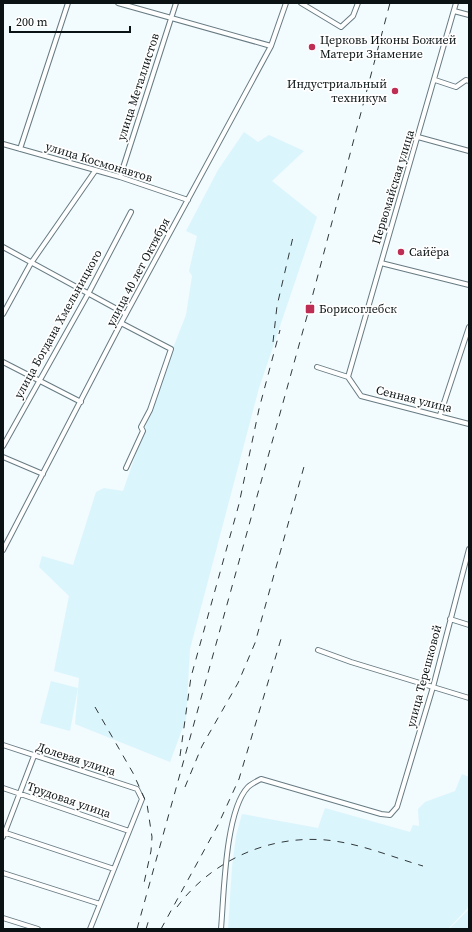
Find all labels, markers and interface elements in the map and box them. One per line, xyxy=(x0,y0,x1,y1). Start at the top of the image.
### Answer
scale bar xyxy=(10,8,130,34)
text: 200 m xyxy=(16,14,48,30)
street label: улица Металлистов xyxy=(113,31,163,143)
place label: Церковь Иконы Божией Матери Знамение xyxy=(320,32,457,62)
marker: Церковь Иконы Божией Матери Знамение xyxy=(307,42,317,52)
place label: Индустриальный техникум xyxy=(287,76,387,106)
marker: Индустриальный техникум xyxy=(390,86,400,96)
street label: Первомайская улица xyxy=(368,127,418,246)
street label: улица Космонавтов xyxy=(44,138,154,186)
street label: улица 40 лет Октября xyxy=(103,215,173,329)
place label: Сайёра xyxy=(409,244,450,260)
street label: улица Богдана Хмельницкого xyxy=(10,246,106,401)
marker: Сайёра xyxy=(396,247,406,257)
place label: Борисоглебск xyxy=(319,301,397,317)
marker: Борисоглебск xyxy=(304,303,316,315)
street label: Сенная улица xyxy=(374,382,455,416)
street label: улица Терешковой xyxy=(403,623,445,729)
street label: Долевая улица xyxy=(34,739,119,780)
street label: Трудовая улица xyxy=(25,778,114,822)

